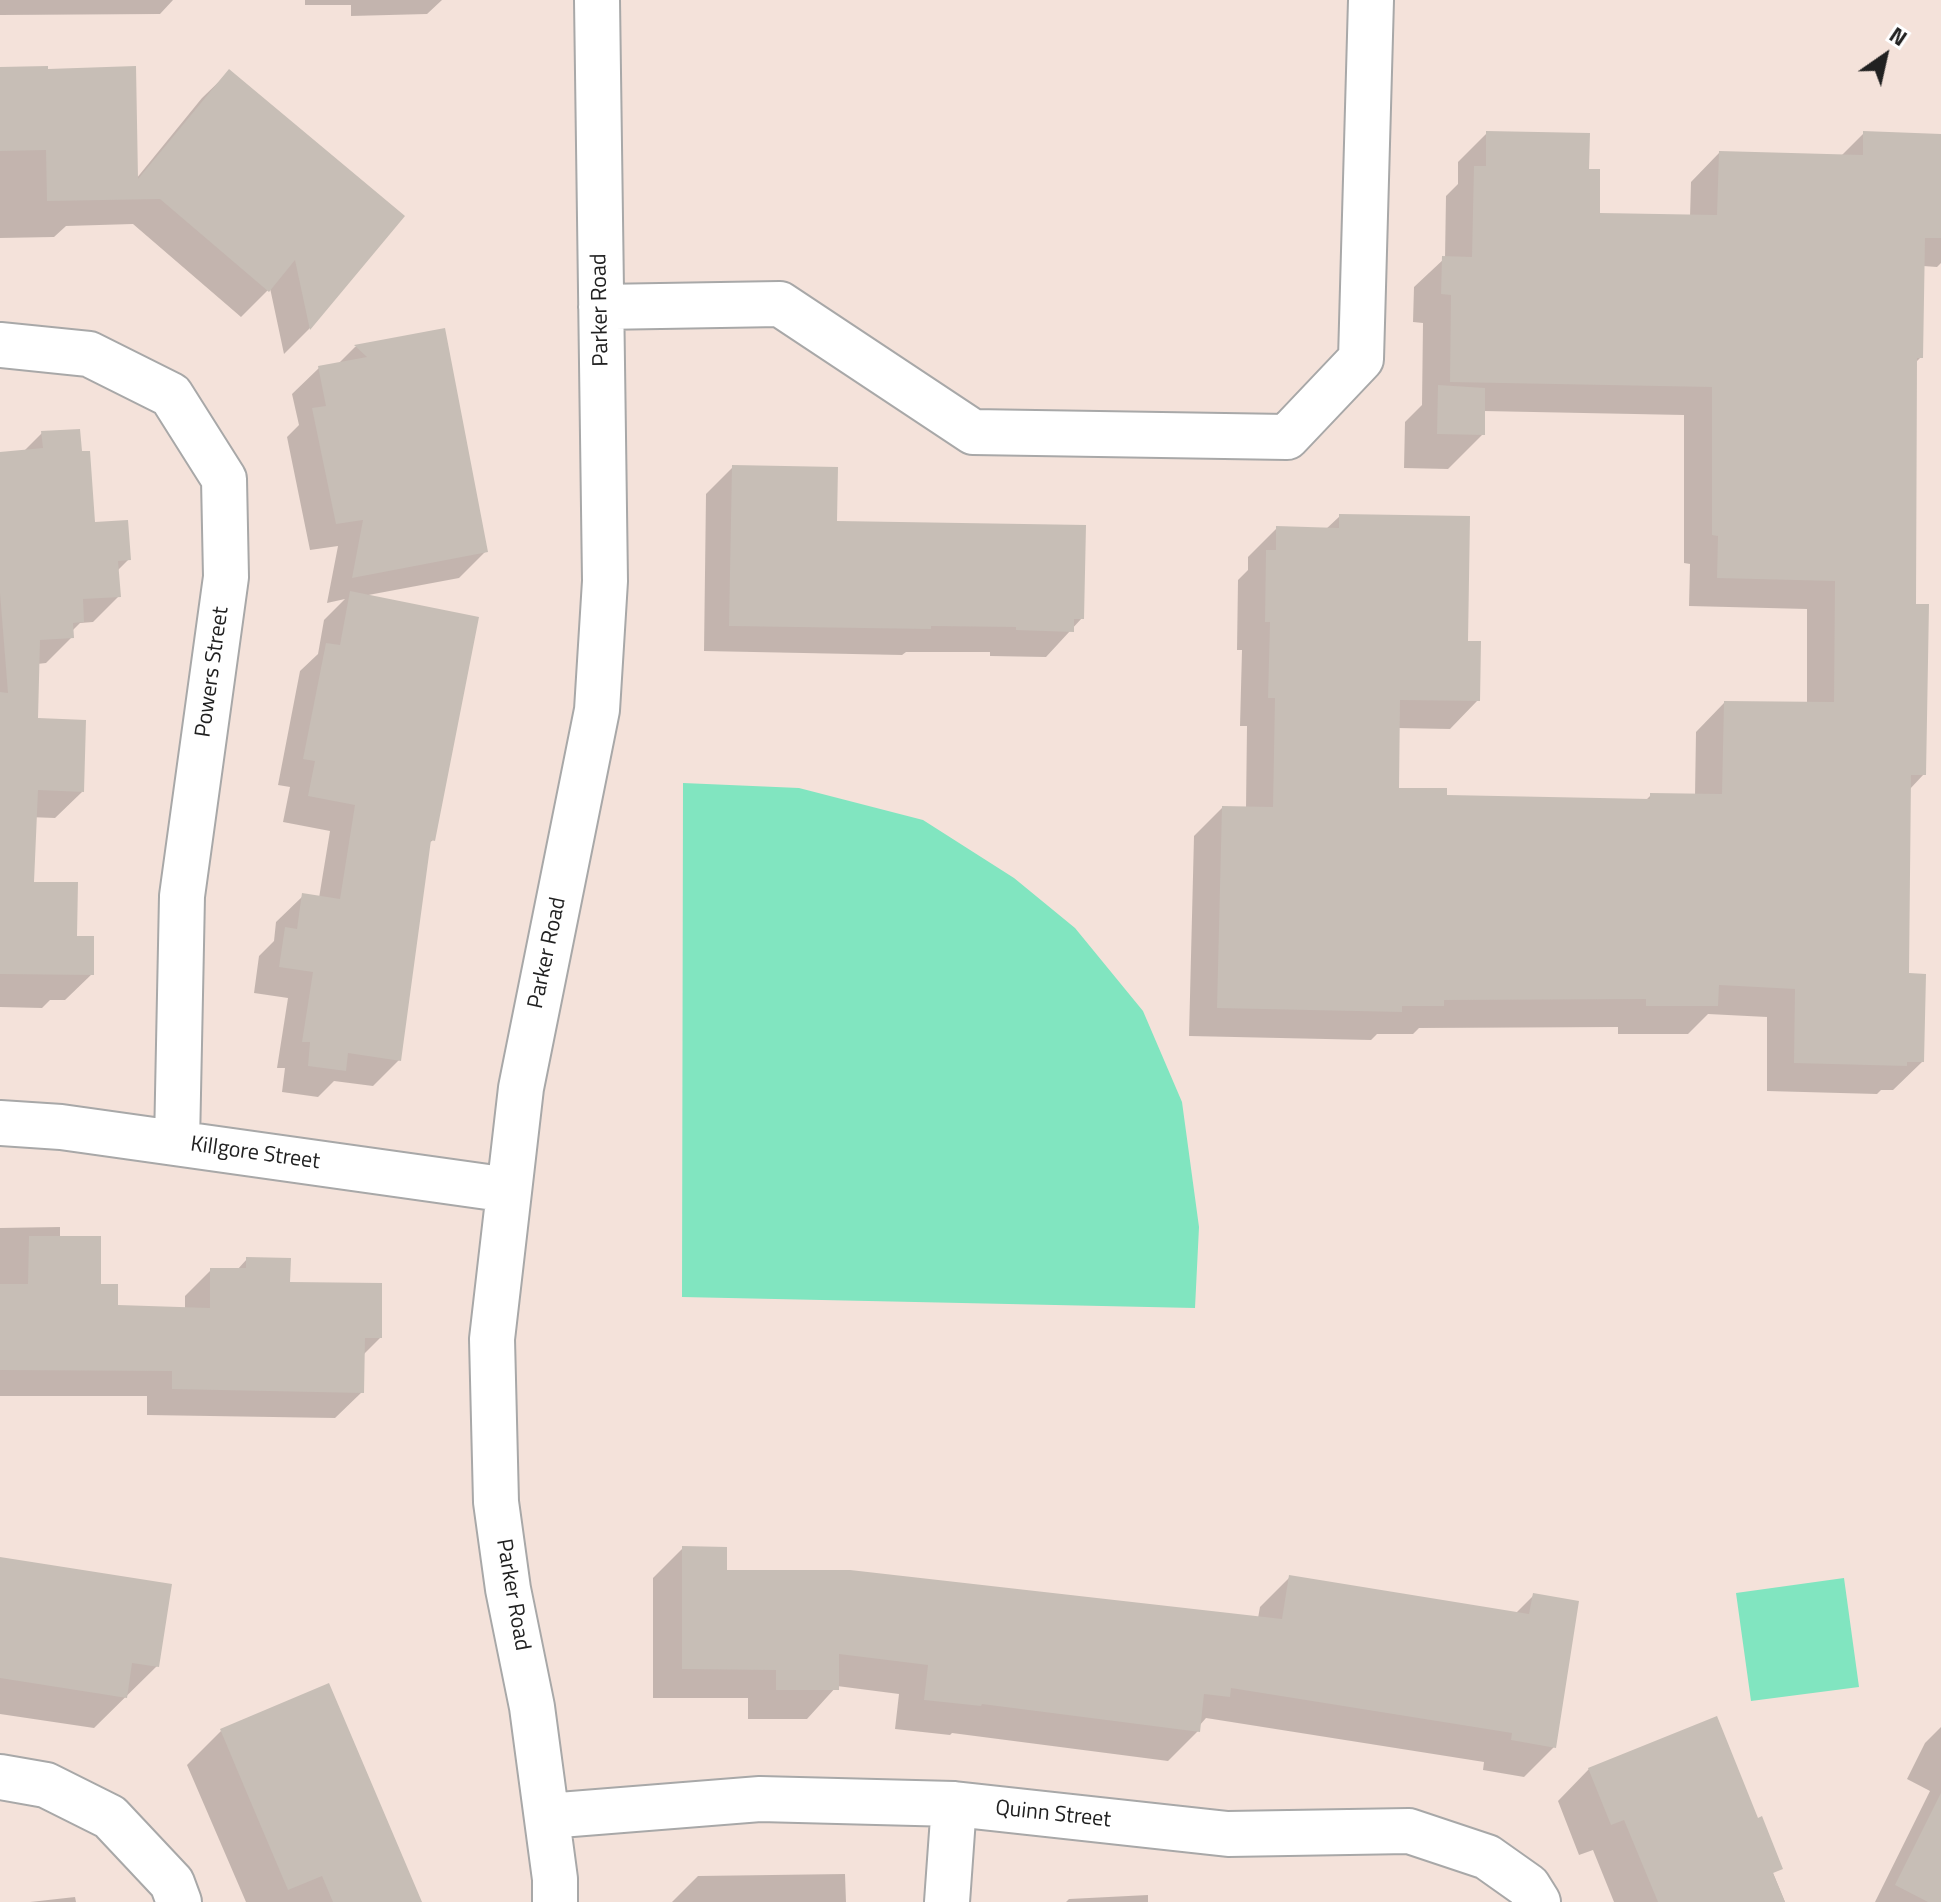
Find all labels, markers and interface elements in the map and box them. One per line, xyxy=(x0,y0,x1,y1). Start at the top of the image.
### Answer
north arrow xyxy=(1845,16,1925,96)
text: N xyxy=(1883,18,1914,54)
street label: Parker Road xyxy=(587,253,615,367)
street label: Powers Street xyxy=(191,605,235,739)
street label: Parker Road xyxy=(523,895,573,1011)
street label: Killgore Street xyxy=(189,1132,321,1176)
street label: Parker Road xyxy=(489,1537,535,1653)
street label: Quinn Street xyxy=(994,1796,1112,1834)

